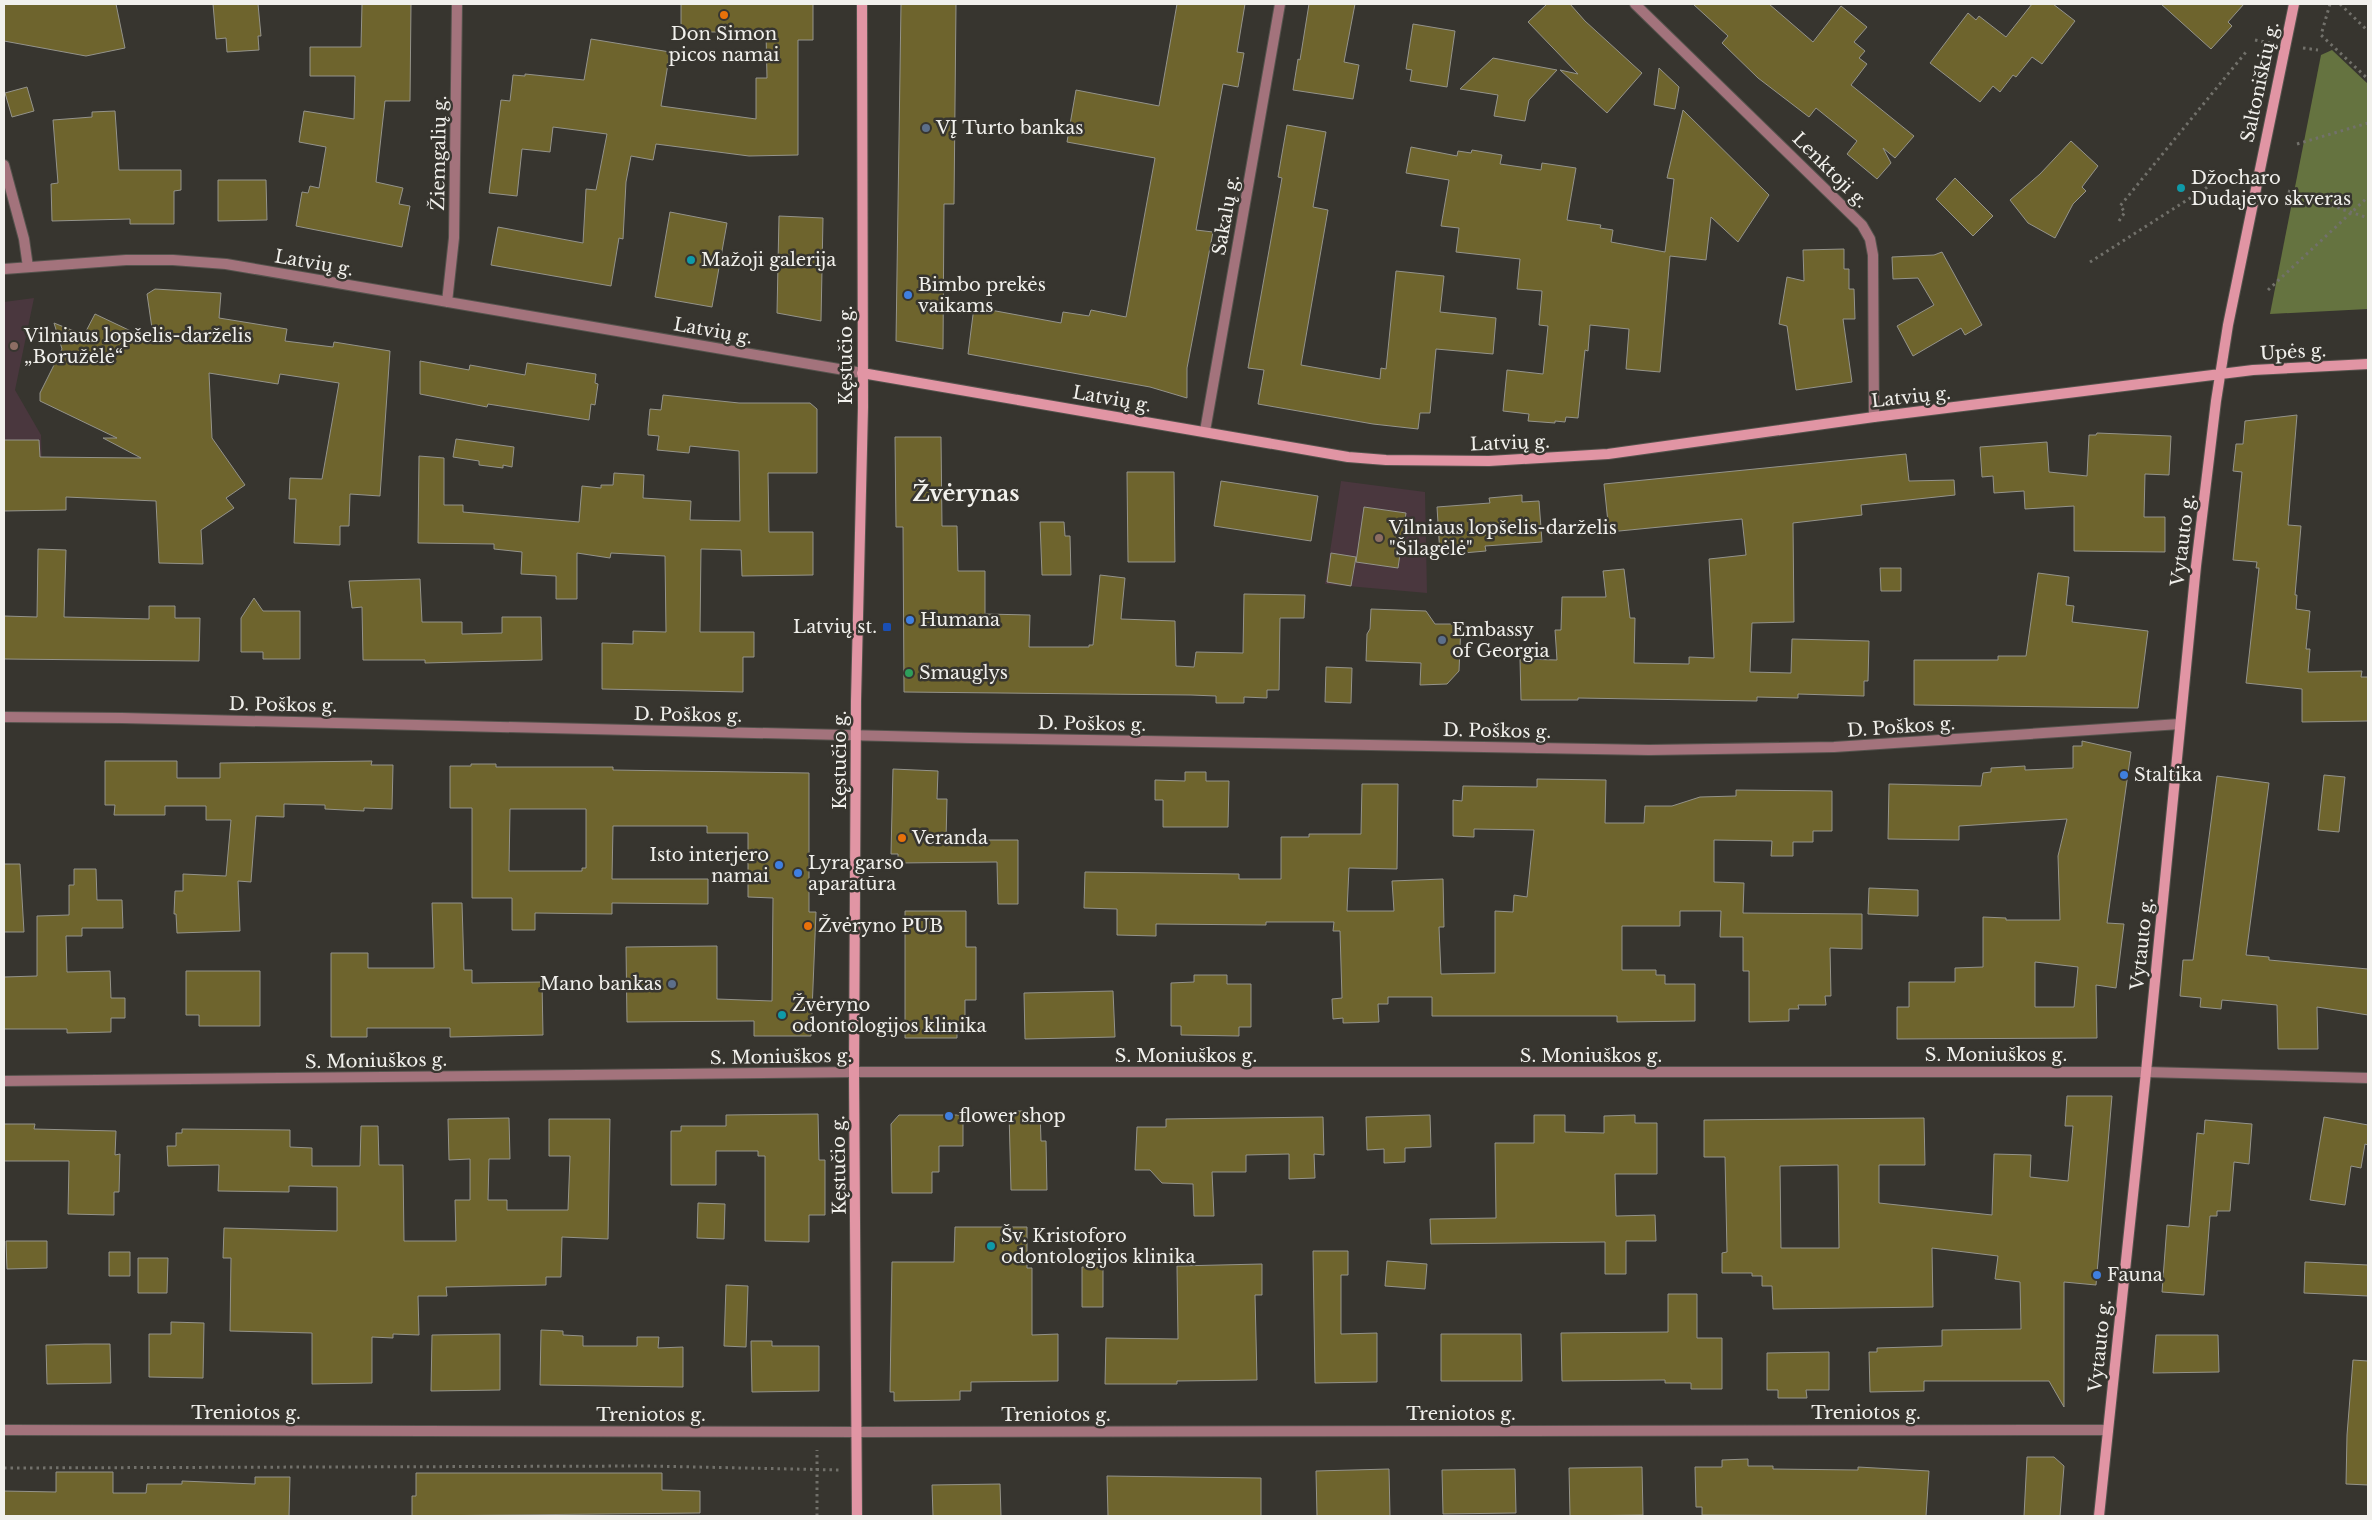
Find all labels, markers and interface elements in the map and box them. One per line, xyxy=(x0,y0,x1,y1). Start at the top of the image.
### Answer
marker: Don Simon picos namai xyxy=(718,9,730,21)
street label: Saltoniškių g. xyxy=(2236,20,2284,144)
place label: Don Simon picos namai xyxy=(669,23,779,66)
street label: Žiemgalių g. xyxy=(426,95,451,211)
place label: VĮ Turto bankas xyxy=(935,117,1083,139)
marker: VĮ Turto bankas xyxy=(920,122,932,134)
street label: Lenktoji g. xyxy=(1788,128,1872,212)
place label: Džocharo Dudajevo skveras xyxy=(2191,167,2351,210)
street label: Sakalų g. xyxy=(1208,173,1244,257)
marker: Džocharo Dudajevo skveras xyxy=(2175,182,2187,194)
street label: Latvių g. xyxy=(273,245,355,281)
place label: Mažoji galerija xyxy=(701,249,836,271)
marker: Mažoji galerija xyxy=(685,254,697,266)
place label: Bimbo prekės vaikams xyxy=(918,274,1046,317)
marker: Bimbo prekės vaikams xyxy=(902,289,914,301)
street label: Kęstučio g. xyxy=(835,305,857,405)
street label: Latvių g. xyxy=(672,313,754,349)
place label: Vilniaus lopšelis-darželis „Boružėlė“ xyxy=(23,325,252,368)
street label: Upės g. xyxy=(2259,339,2327,365)
marker: Vilniaus lopšelis-darželis „Boružėlė“ xyxy=(8,340,20,352)
street label: Latvių g. xyxy=(1071,381,1153,417)
street label: Latvių g. xyxy=(1870,382,1952,412)
street label: Latvių g. xyxy=(1470,431,1550,455)
district label: Žvėrynas xyxy=(913,479,1019,507)
street label: Vytauto g. xyxy=(2166,492,2200,588)
place label: Vilniaus lopšelis-darželis "Šilagėlė" xyxy=(1388,517,1617,560)
marker: Vilniaus lopšelis-darželis "Šilagėlė" xyxy=(1373,532,1385,544)
place label: Humana xyxy=(920,609,1000,631)
marker: Humana xyxy=(904,614,916,626)
place label: Latvių st. xyxy=(793,616,877,638)
place label: Embassy of Georgia xyxy=(1452,619,1550,662)
marker: Latvių st. xyxy=(881,621,893,633)
marker: Embassy of Georgia xyxy=(1436,634,1448,646)
place label: Smauglys xyxy=(919,662,1008,684)
marker: Smauglys xyxy=(903,667,915,679)
street label: D. Poškos g. xyxy=(229,693,337,717)
street label: D. Poškos g. xyxy=(634,703,742,727)
street label: Kęstučio g. xyxy=(829,710,851,810)
street label: D. Poškos g. xyxy=(1038,712,1146,736)
street label: D. Poškos g. xyxy=(1846,712,1956,742)
street label: D. Poškos g. xyxy=(1443,719,1551,743)
place label: Staltika xyxy=(2134,764,2202,786)
marker: Staltika xyxy=(2118,769,2130,781)
place label: Veranda xyxy=(911,827,988,849)
marker: Veranda xyxy=(896,832,908,844)
place label: Isto interjero namai xyxy=(650,844,769,887)
place label: Lyra garso aparatūra xyxy=(808,852,904,895)
marker: Isto interjero namai xyxy=(773,859,785,871)
marker: Lyra garso aparatūra xyxy=(792,867,804,879)
street label: Vytauto g. xyxy=(2126,897,2158,992)
place label: Žvėryno PUB xyxy=(818,914,943,937)
marker: Žvėryno PUB xyxy=(802,920,814,932)
place label: Mano bankas xyxy=(540,973,662,995)
marker: Mano bankas xyxy=(666,978,678,990)
place label: Žvėryno odontologijos klinika xyxy=(792,993,986,1037)
marker: Žvėryno odontologijos klinika xyxy=(776,1009,788,1021)
street label: S. Moniuškos g. xyxy=(1925,1044,2067,1066)
street label: S. Moniuškos g. xyxy=(710,1045,852,1069)
street label: S. Moniuškos g. xyxy=(1115,1045,1257,1067)
street label: S. Moniuškos g. xyxy=(1520,1045,1662,1067)
street label: S. Moniuškos g. xyxy=(305,1049,447,1073)
place label: flower shop xyxy=(959,1105,1066,1127)
marker: flower shop xyxy=(943,1110,955,1122)
street label: Kęstučio g. xyxy=(827,1115,851,1215)
place label: Šv. Kristoforo odontologijos klinika xyxy=(1001,1224,1195,1268)
marker: Šv. Kristoforo odontologijos klinika xyxy=(985,1240,997,1252)
place label: Fauna xyxy=(2107,1264,2163,1286)
marker: Fauna xyxy=(2091,1269,2103,1281)
street label: Vytauto g. xyxy=(2084,1299,2116,1394)
street label: Treniotos g. xyxy=(191,1402,301,1424)
street label: Treniotos g. xyxy=(1811,1402,1921,1424)
street label: Treniotos g. xyxy=(1406,1403,1516,1425)
street label: Treniotos g. xyxy=(596,1404,706,1426)
street label: Treniotos g. xyxy=(1001,1404,1111,1426)

